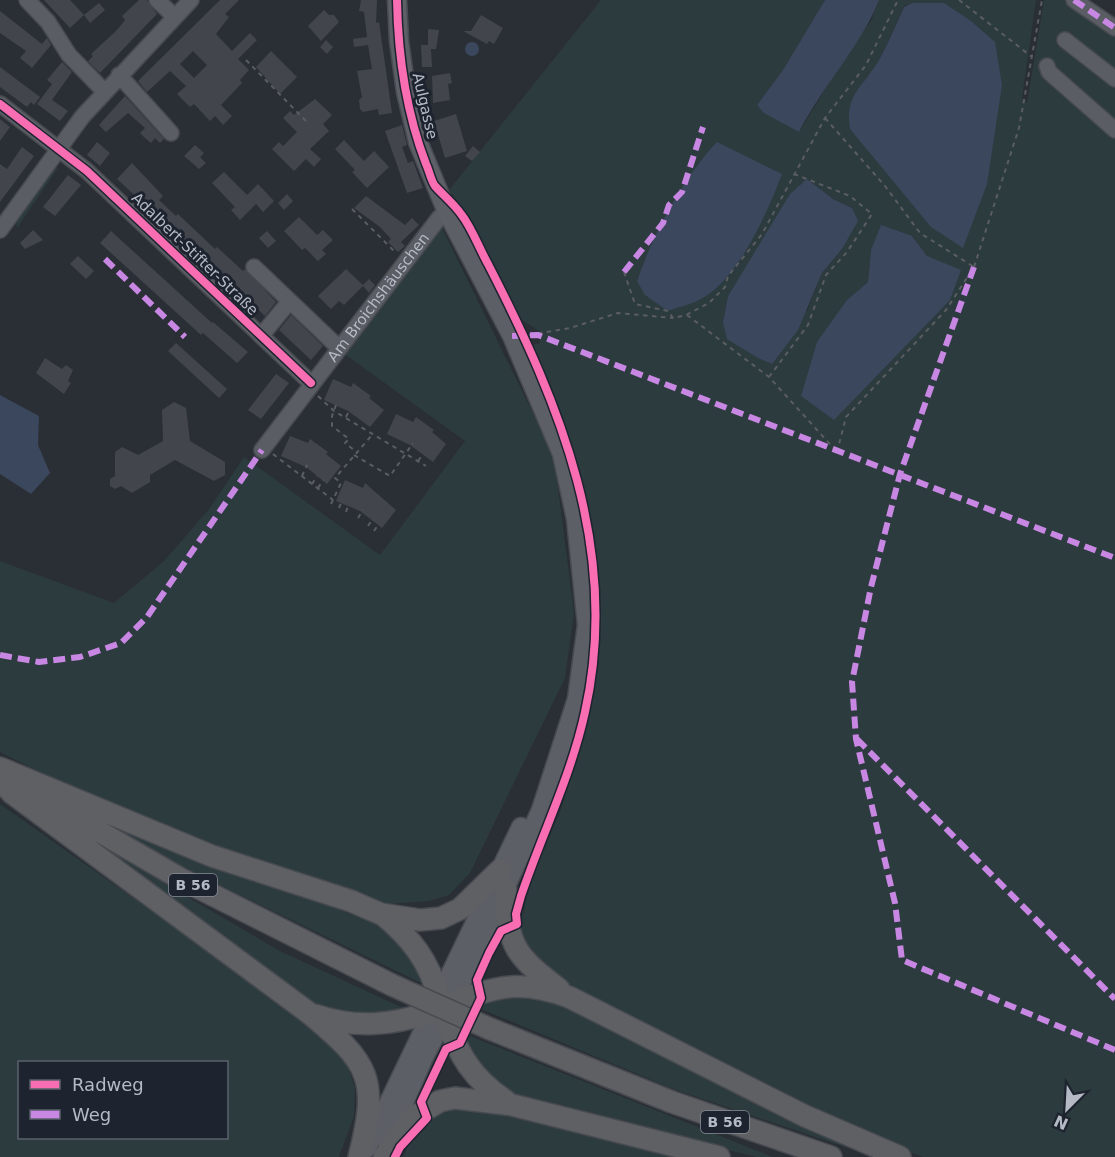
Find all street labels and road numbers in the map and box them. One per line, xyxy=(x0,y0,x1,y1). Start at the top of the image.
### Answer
street label: Aulgasse xyxy=(409,71,441,141)
street label: Adalbert-Stifter-Straße xyxy=(128,189,262,319)
street label: Am Broichshäuschen xyxy=(324,229,433,365)
road number: B 56 xyxy=(169,874,217,896)
road number: B 56 xyxy=(701,1111,749,1133)

